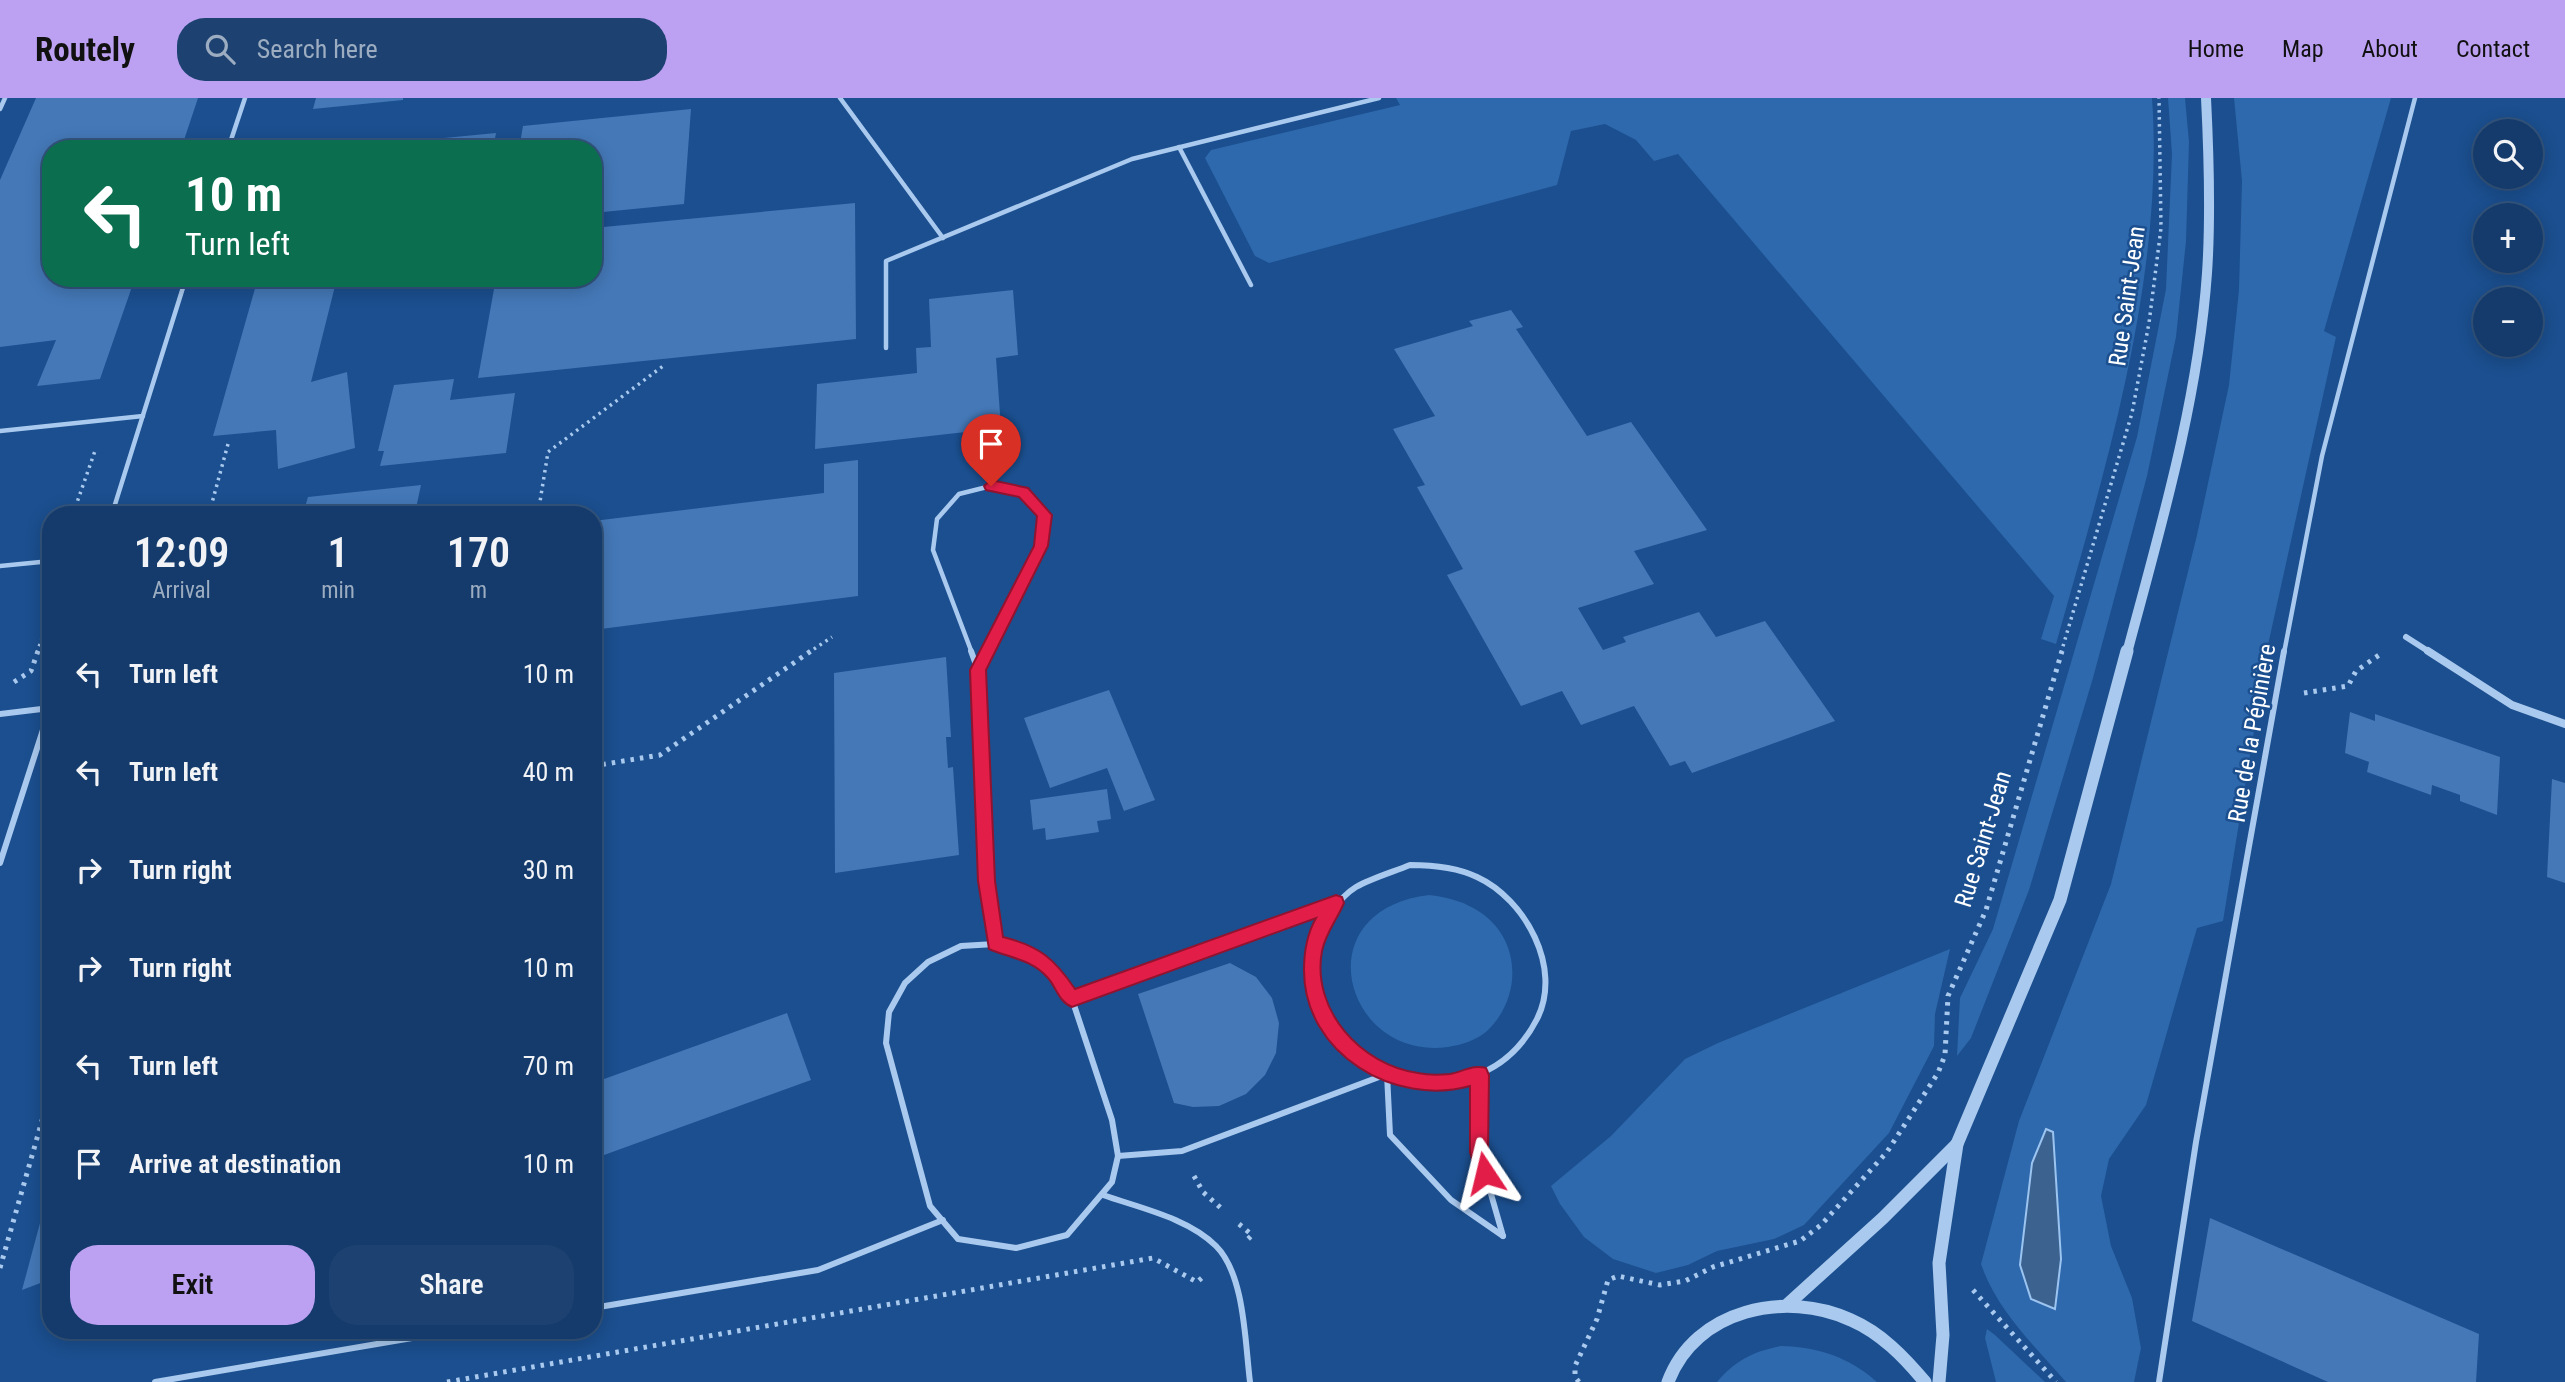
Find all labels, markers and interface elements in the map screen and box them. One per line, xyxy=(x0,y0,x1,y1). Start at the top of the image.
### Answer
search box xyxy=(177,18,667,81)
text: Routely xyxy=(35,30,135,69)
icon: search xyxy=(201,30,239,68)
text: Search here xyxy=(257,34,378,64)
text: Home xyxy=(2188,35,2244,63)
text: Map xyxy=(2282,35,2324,63)
text: About xyxy=(2362,35,2418,63)
text: Contact xyxy=(2456,35,2530,63)
map controls xyxy=(2473,119,2543,357)
button: search xyxy=(2473,119,2543,189)
text: 10 m xyxy=(185,166,282,223)
icon: left xyxy=(70,168,161,259)
button: + xyxy=(2473,203,2543,273)
street label: Rue Saint-Jean xyxy=(2103,224,2151,368)
text: Turn left xyxy=(185,225,290,263)
button: − xyxy=(2473,287,2543,357)
pin xyxy=(961,414,1021,486)
icon: arrive xyxy=(972,425,1010,463)
text: 12:09 xyxy=(134,528,229,577)
text: 1 xyxy=(328,528,349,577)
text: 170 xyxy=(447,528,510,577)
text: Arrival xyxy=(152,577,211,604)
text: min xyxy=(321,577,355,604)
text: m xyxy=(470,577,487,604)
street label: Rue de la Pépinière xyxy=(2223,642,2281,824)
icon: left xyxy=(70,655,108,693)
text: Turn left xyxy=(129,659,218,689)
text: 10 m xyxy=(523,659,574,689)
icon: left xyxy=(70,753,108,791)
text: Turn left xyxy=(129,757,218,787)
text: 40 m xyxy=(523,757,574,787)
street label: Rue Saint-Jean xyxy=(1949,767,2017,911)
icon: right xyxy=(70,851,108,889)
text: Turn right xyxy=(129,855,231,885)
text: 30 m xyxy=(523,855,574,885)
icon: right xyxy=(70,949,108,987)
text: Turn right xyxy=(129,953,231,983)
text: 10 m xyxy=(523,953,574,983)
icon: left xyxy=(70,1047,108,1085)
text: Turn left xyxy=(129,1051,218,1081)
text: 70 m xyxy=(523,1051,574,1081)
position arrow xyxy=(1448,1136,1522,1210)
icon: arrive xyxy=(70,1145,108,1183)
text: Arrive at destination xyxy=(129,1149,341,1179)
text: 10 m xyxy=(523,1149,574,1179)
button: Exit xyxy=(70,1245,315,1325)
button: Share xyxy=(329,1245,574,1325)

